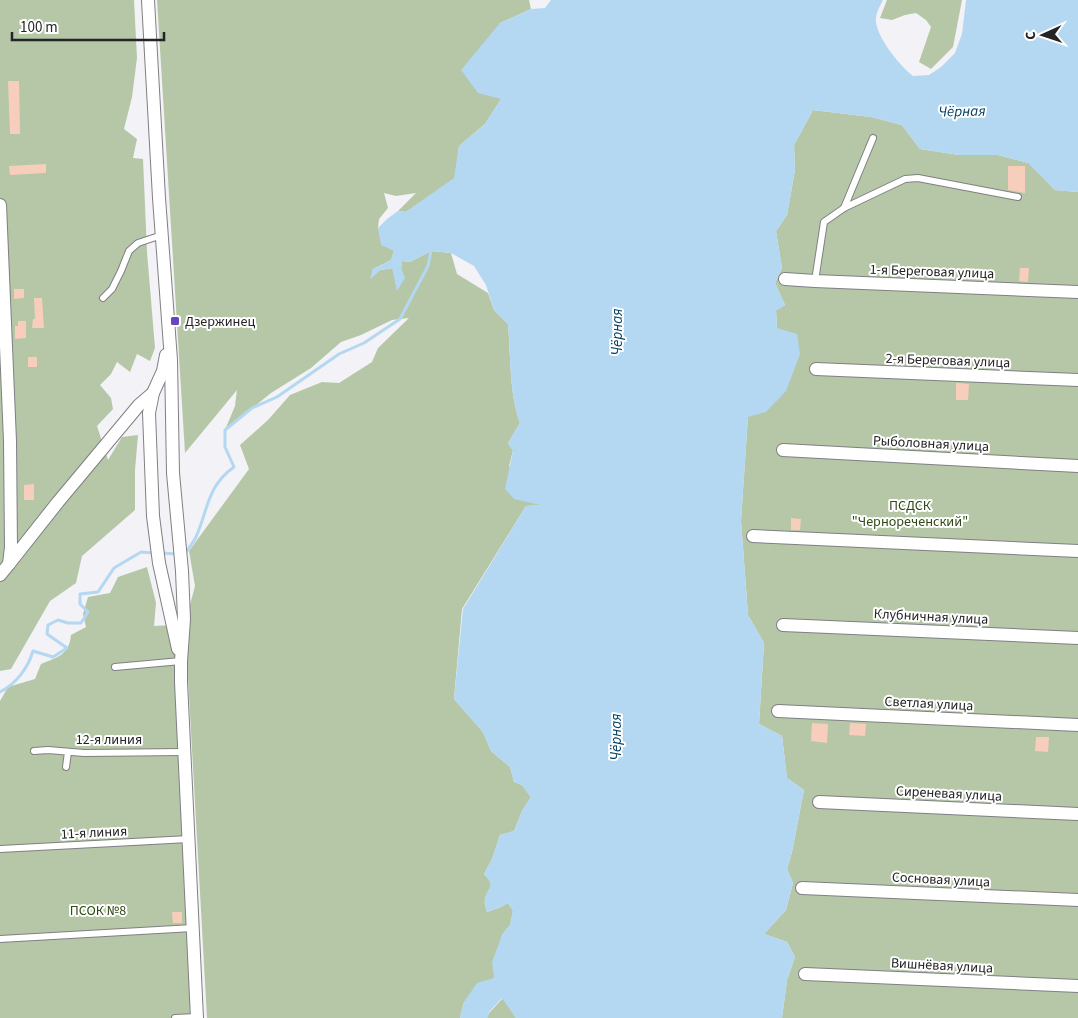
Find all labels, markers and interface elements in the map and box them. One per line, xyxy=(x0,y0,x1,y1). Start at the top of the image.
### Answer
scale bar xyxy=(12,10,165,42)
north arrow xyxy=(1018,10,1068,60)
text: 100 m xyxy=(20,17,58,38)
text: С xyxy=(1021,31,1041,40)
water label: Чёрная xyxy=(938,101,986,122)
street label: 1-я Береговая улица xyxy=(869,260,995,284)
water label: Чёрная xyxy=(607,308,628,356)
place label: Дзержинец xyxy=(185,312,255,332)
marker: Дзержинец xyxy=(169,315,181,327)
street label: 2-я Береговая улица xyxy=(885,349,1011,373)
street label: Рыболовная улица xyxy=(872,431,990,457)
park label: ПСДСК "Чернореченский" xyxy=(852,496,968,532)
street label: Клубничная улица xyxy=(873,604,989,630)
street label: Светлая улица xyxy=(884,692,974,716)
water label: Чёрная xyxy=(606,713,627,761)
street label: 12-я линия xyxy=(76,730,142,750)
street label: Сиреневая улица xyxy=(895,781,1003,807)
street label: 11-я линия xyxy=(60,821,128,845)
street label: Сосновая улица xyxy=(891,867,991,893)
park label: ПСОК №8 xyxy=(70,901,126,921)
street label: Вишнёвая улица xyxy=(890,953,994,979)

